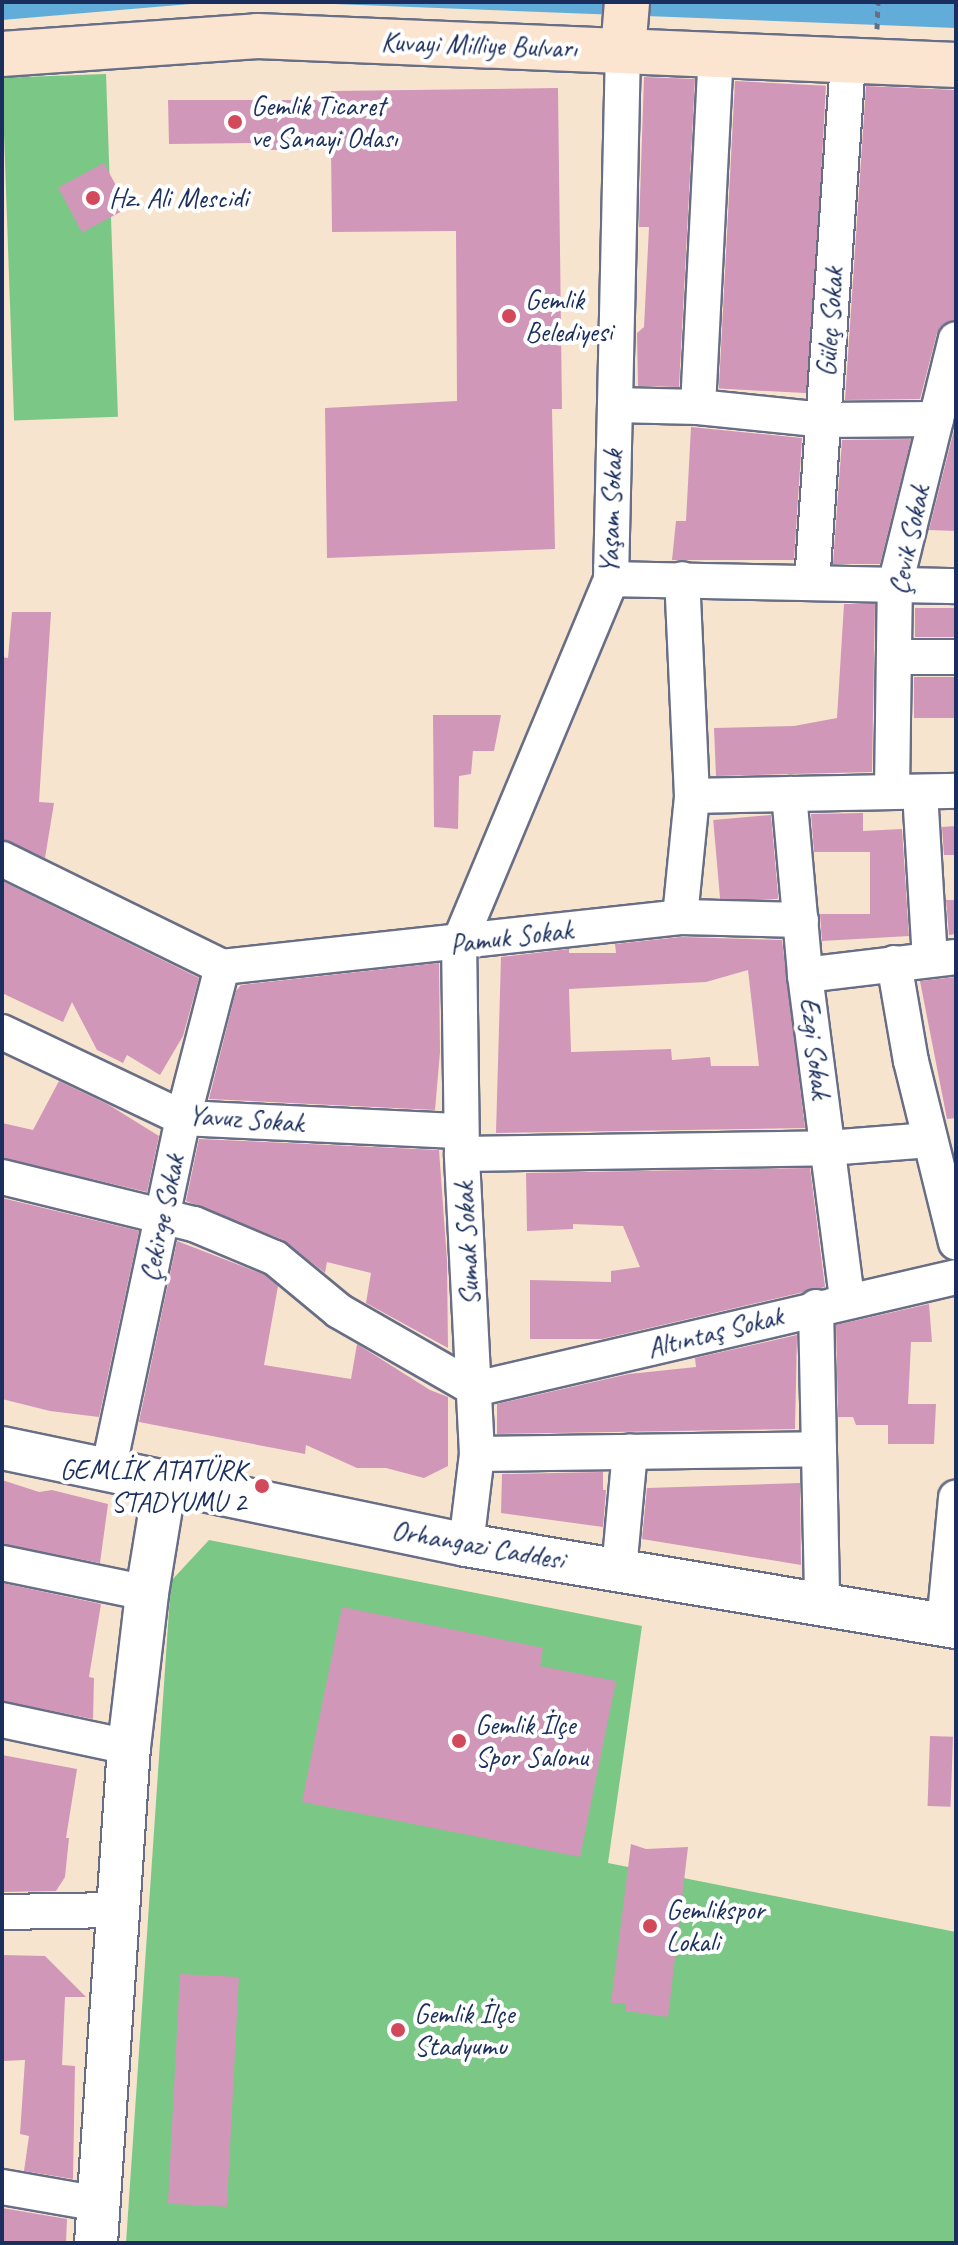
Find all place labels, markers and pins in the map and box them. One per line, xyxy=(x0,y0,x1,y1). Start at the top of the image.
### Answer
place label: Gemlik Ticaret ve Sanayi Odası xyxy=(251,89,399,155)
marker: Gemlik Ticaret ve Sanayi Odası xyxy=(226,113,244,131)
place label: Hz. Ali Mescidi xyxy=(109,181,247,215)
marker: Hz. Ali Mescidi xyxy=(84,189,102,207)
place label: Gemlik Belediyesi xyxy=(525,283,612,349)
marker: Gemlik Belediyesi xyxy=(500,307,518,325)
place label: GEMLİK ATATÜRK STADYUMU 2 xyxy=(61,1453,246,1519)
marker: GEMLİK ATATÜRK STADYUMU 2 xyxy=(253,1477,271,1495)
place label: Gemlik İlçe Spor Salonu xyxy=(475,1708,589,1774)
marker: Gemlik İlçe Spor Salonu xyxy=(450,1732,468,1750)
place label: Gemlikspor Lokali xyxy=(666,1893,765,1959)
marker: Gemlikspor Lokali xyxy=(641,1917,659,1935)
place label: Gemlik İlçe Stadyumu xyxy=(414,1997,514,2063)
marker: Gemlik İlçe Stadyumu xyxy=(389,2021,407,2039)

